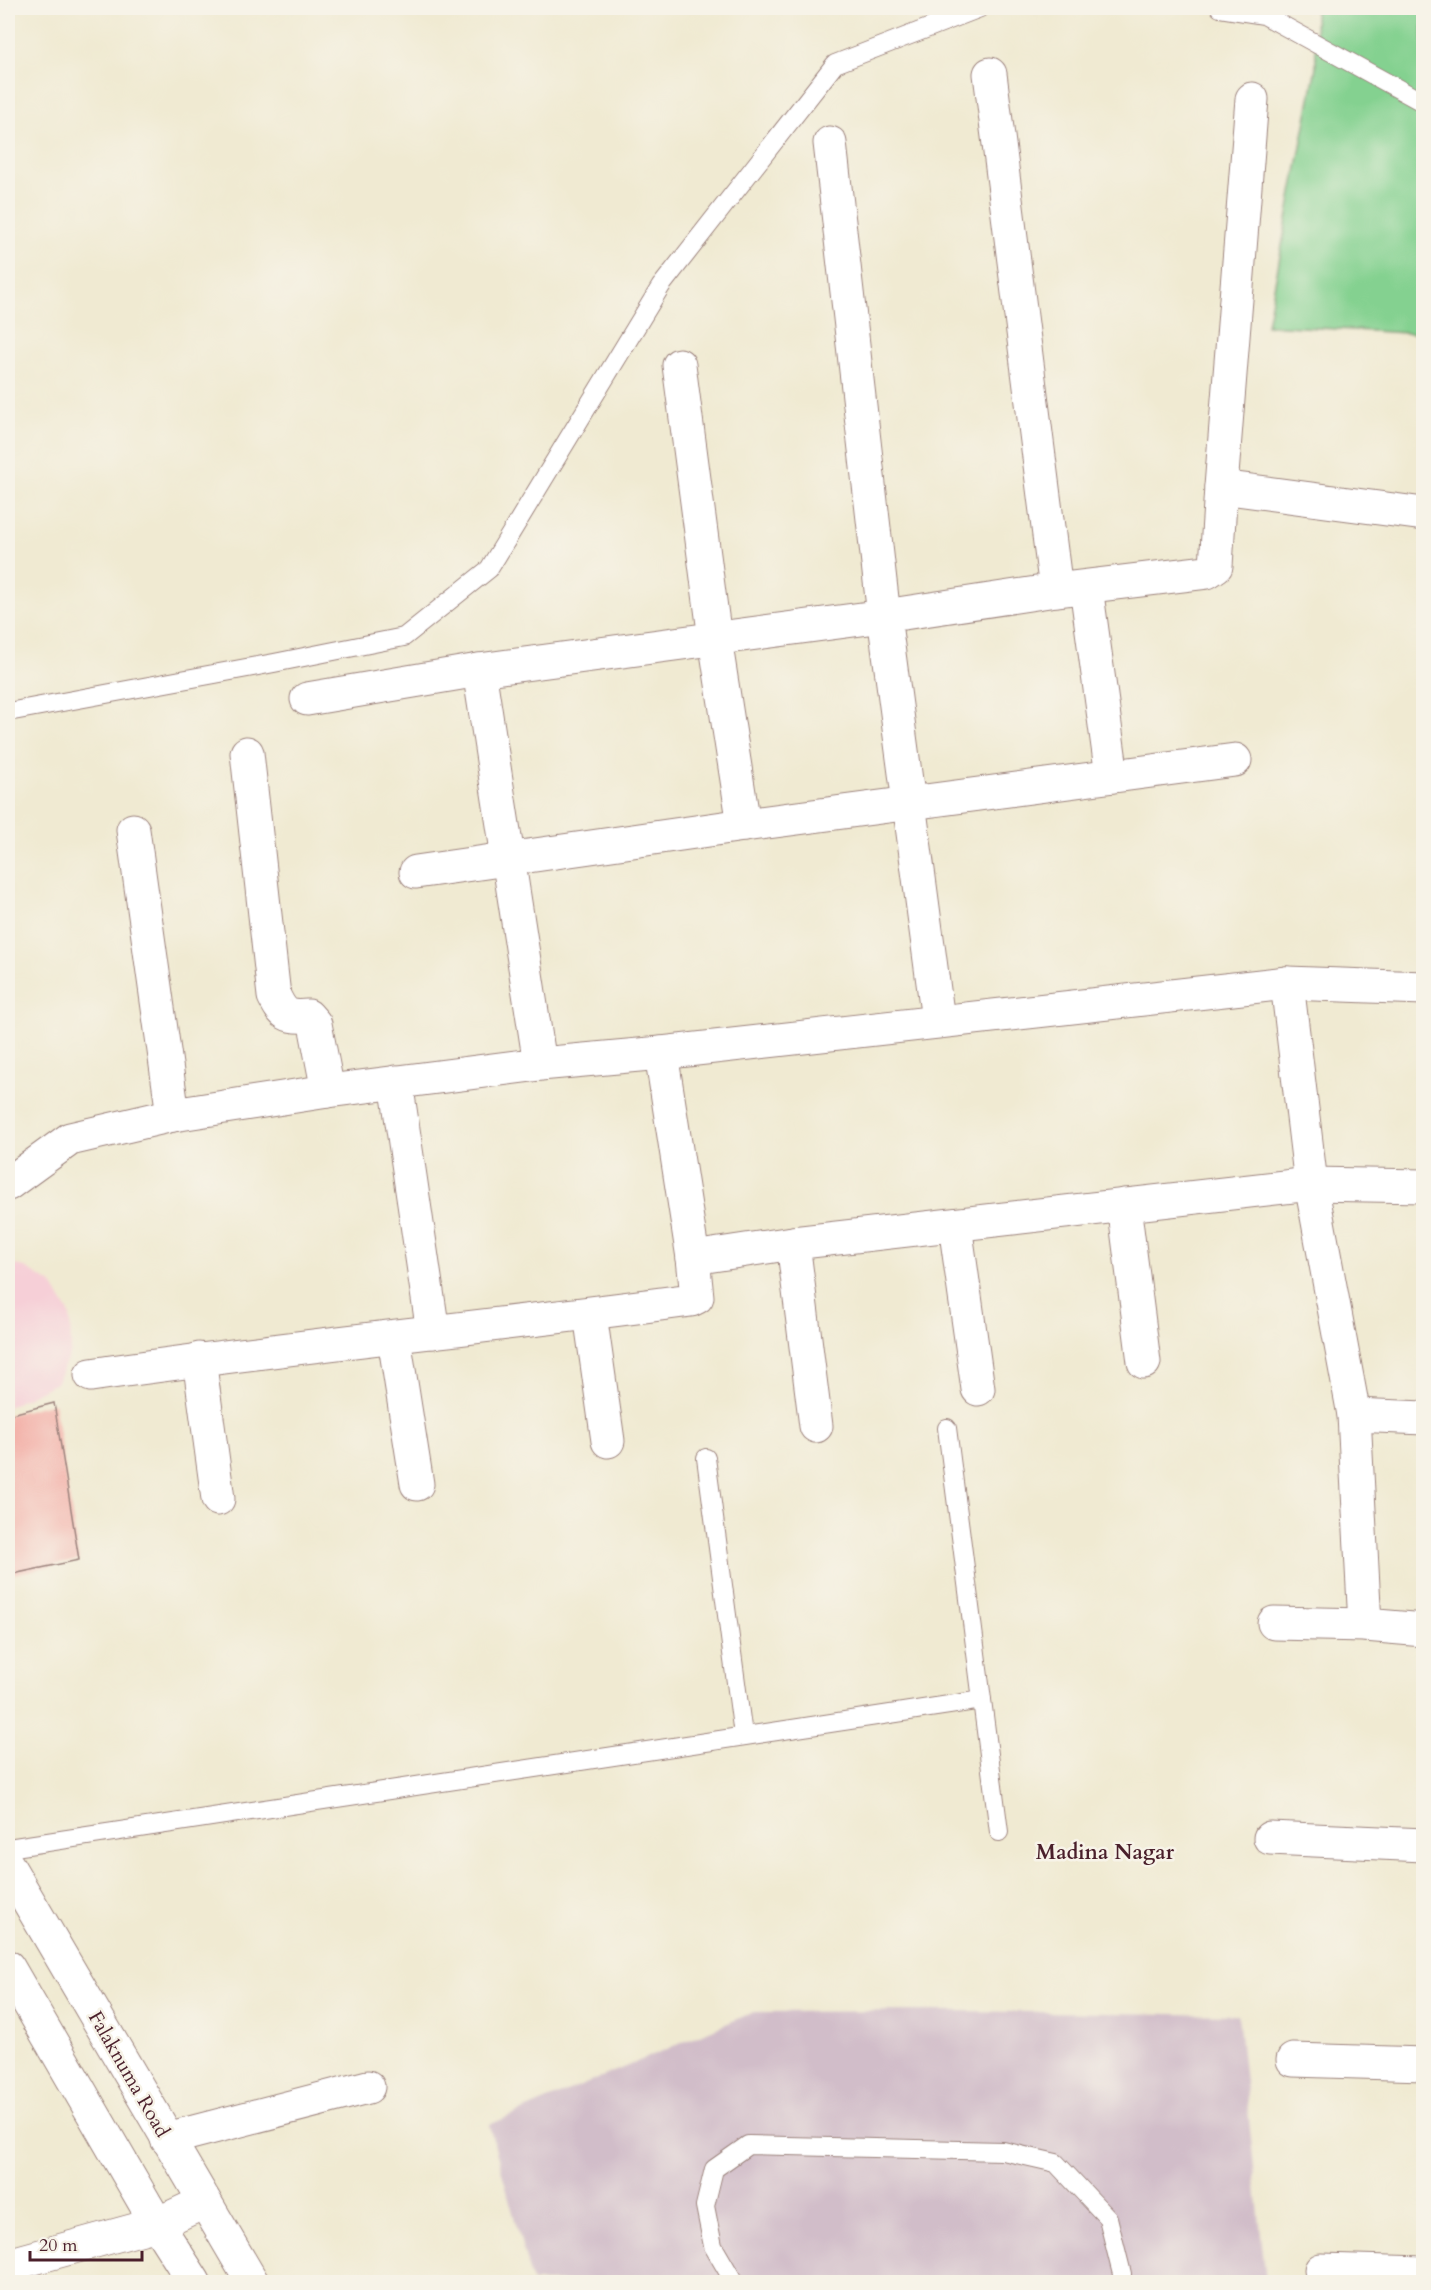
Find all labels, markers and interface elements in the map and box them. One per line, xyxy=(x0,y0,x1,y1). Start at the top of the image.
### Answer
district label: Madina Nagar xyxy=(1036,1838,1175,1867)
street label: Falaknuma Road xyxy=(82,2006,176,2142)
scale bar xyxy=(30,2224,142,2262)
text: 20 m xyxy=(39,2233,78,2258)

